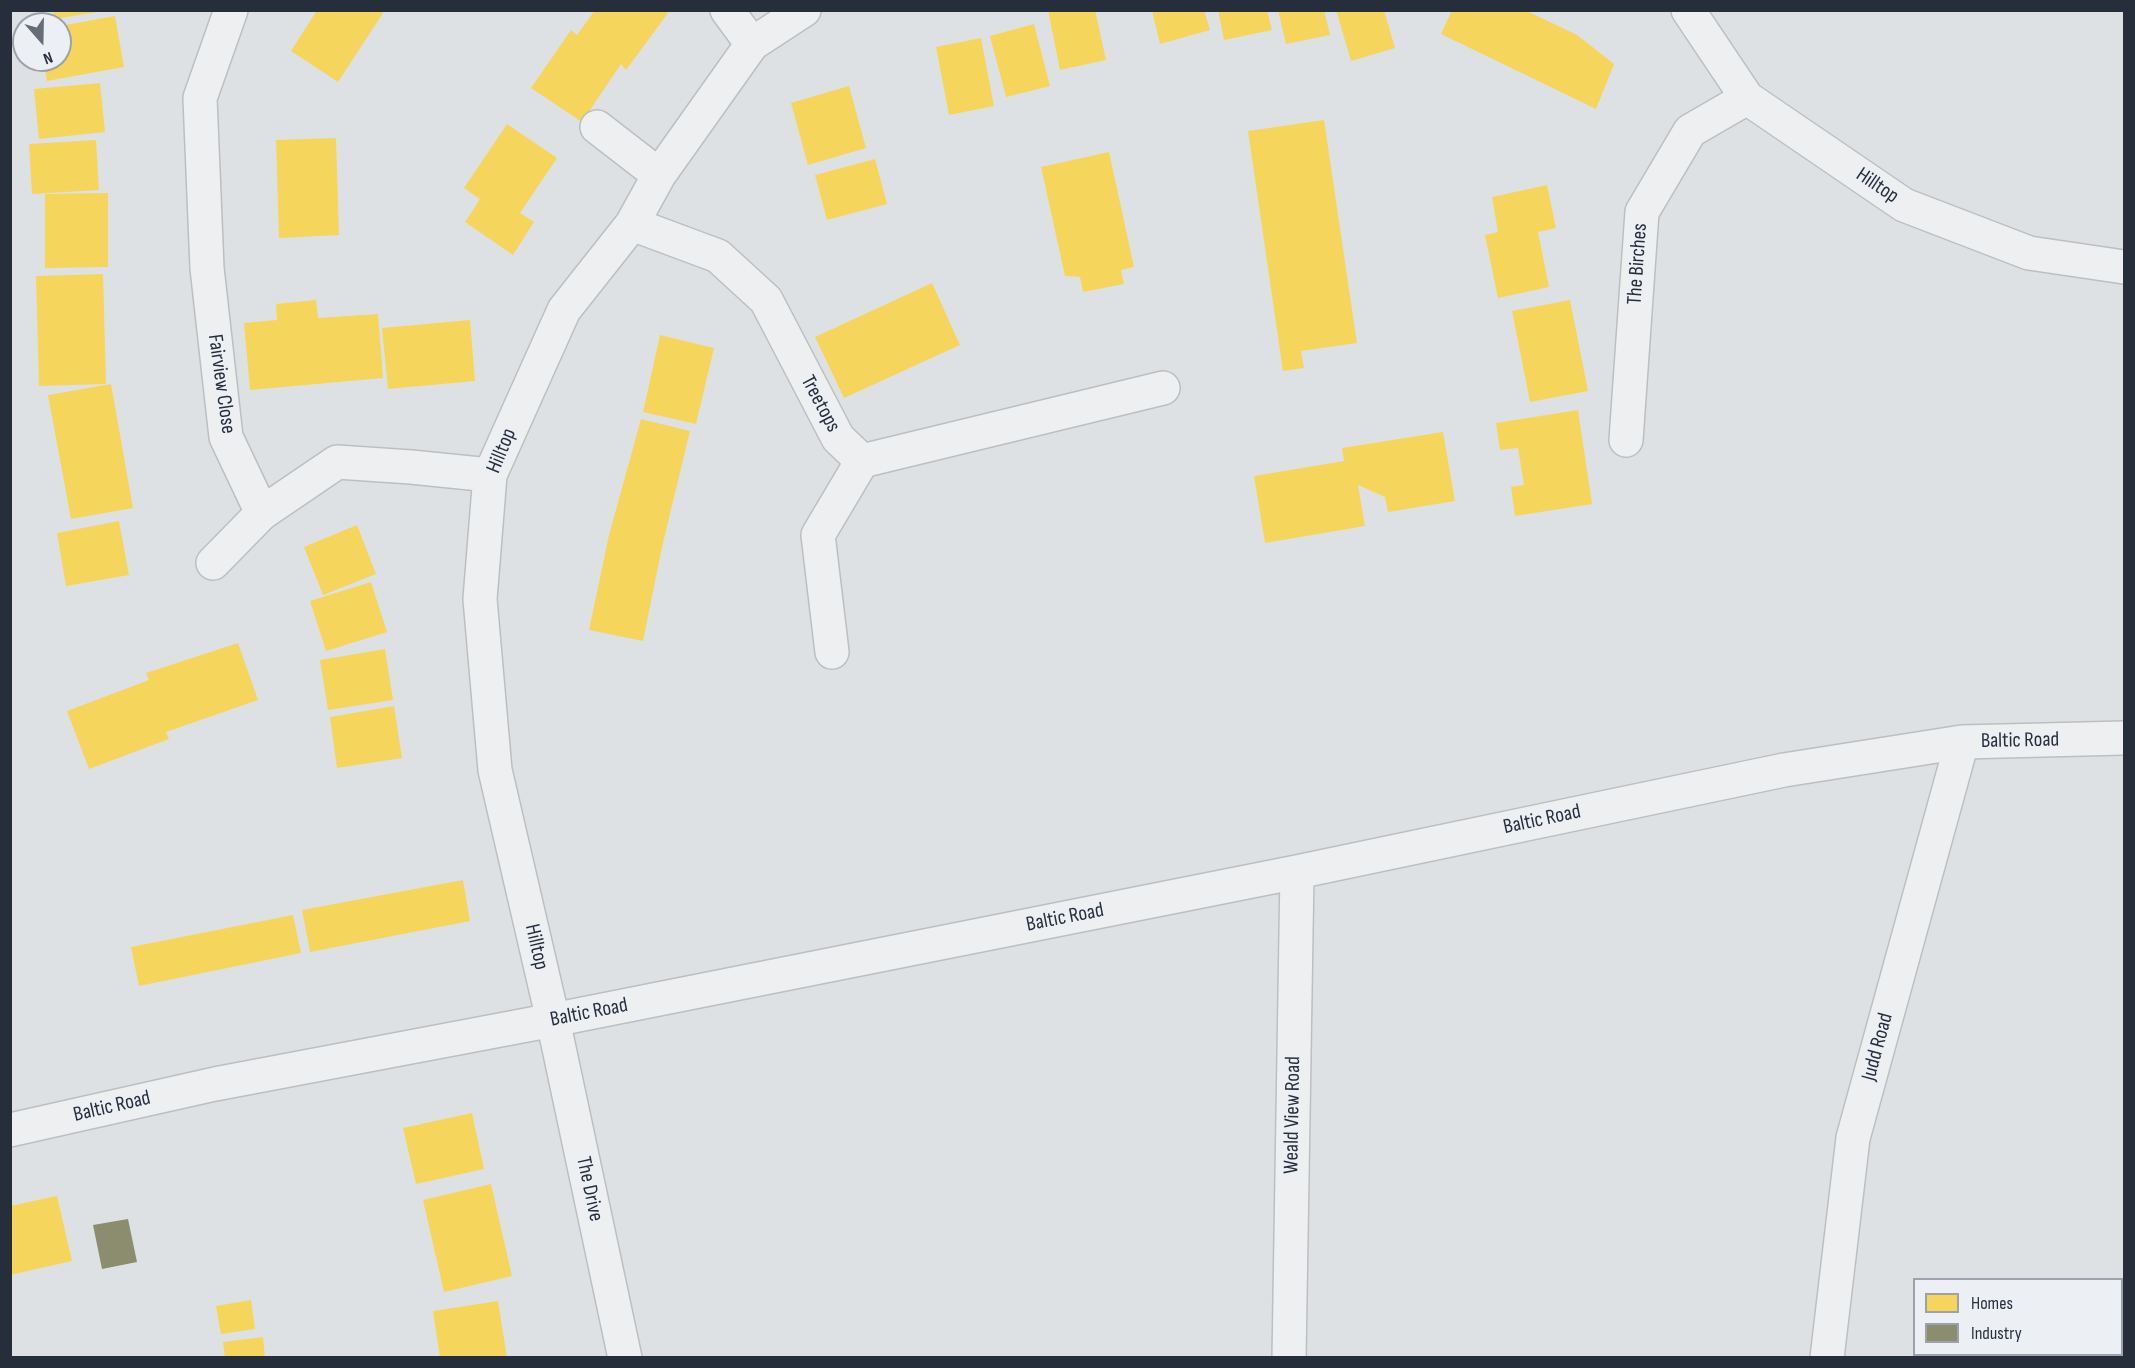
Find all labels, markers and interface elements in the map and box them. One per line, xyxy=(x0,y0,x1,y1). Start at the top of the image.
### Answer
north arrow xyxy=(12,12,72,72)
text: N xyxy=(40,47,55,68)
street label: Hilltop xyxy=(1851,163,1903,209)
street label: The Birches xyxy=(1623,223,1653,305)
street label: Fairview Close xyxy=(202,333,240,435)
street label: Treetops xyxy=(795,371,845,437)
street label: Hilltop xyxy=(482,425,522,477)
street label: Baltic Road xyxy=(1981,728,2059,754)
street label: Baltic Road xyxy=(1501,800,1583,840)
street label: Baltic Road xyxy=(1024,898,1106,938)
street label: Hilltop xyxy=(519,922,553,972)
street label: Baltic Road xyxy=(548,993,630,1033)
street label: Judd Road xyxy=(1857,1010,1899,1084)
street label: Weald View Road xyxy=(1279,1056,1307,1174)
street label: Baltic Road xyxy=(71,1086,153,1128)
street label: The Drive xyxy=(570,1154,608,1224)
legend xyxy=(1913,1278,2123,1356)
text: Homes xyxy=(1971,1293,2013,1314)
text: Industry xyxy=(1971,1323,2022,1344)

